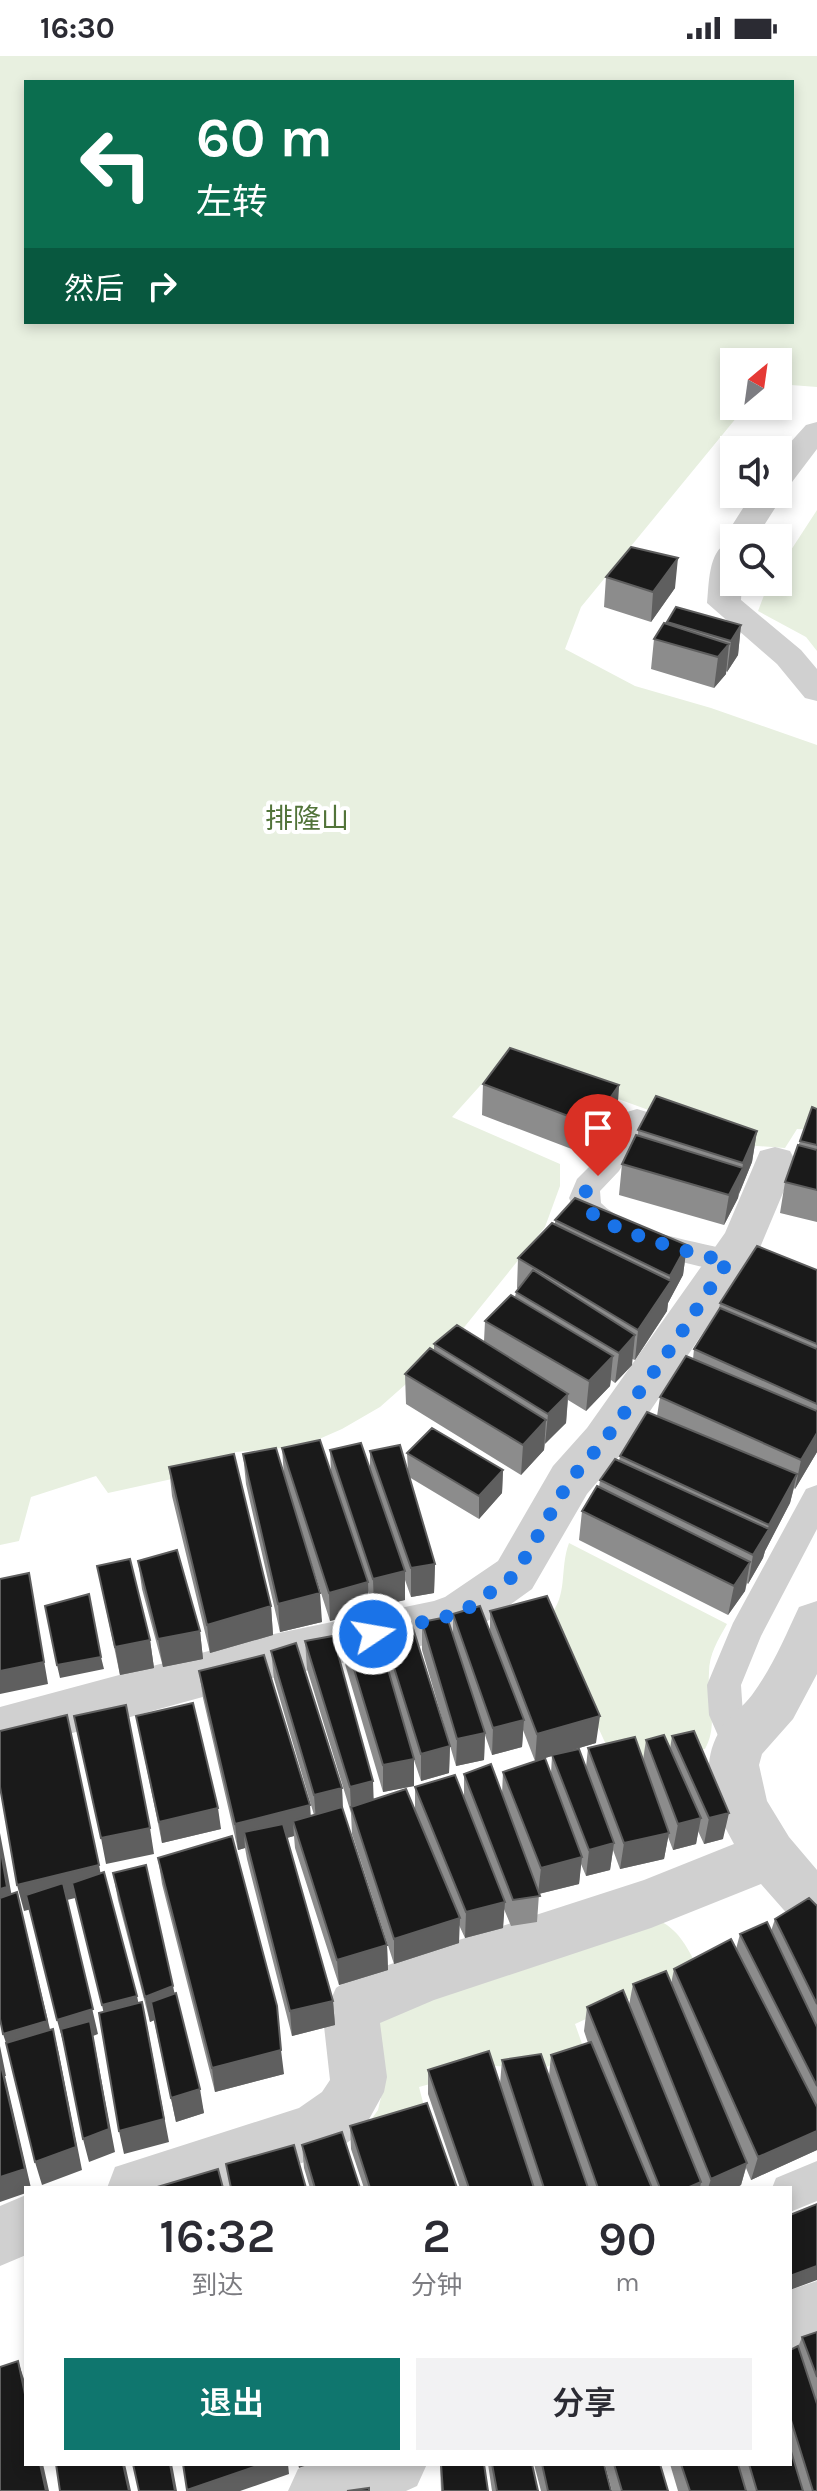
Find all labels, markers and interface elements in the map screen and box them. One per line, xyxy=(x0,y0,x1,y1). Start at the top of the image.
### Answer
text: 16:30 xyxy=(40,10,115,46)
text: 60 m xyxy=(196,105,333,170)
icon: left xyxy=(64,112,168,216)
text: 左转 xyxy=(196,181,268,223)
icon: right xyxy=(140,264,184,308)
text: 然后 xyxy=(64,271,124,307)
north arrow xyxy=(720,348,792,420)
map controls xyxy=(720,348,792,596)
button: sound xyxy=(720,436,792,508)
button: search xyxy=(720,524,792,596)
park label: 排隆山 xyxy=(265,802,349,835)
pin xyxy=(564,1094,632,1176)
icon: arrive xyxy=(576,1106,620,1150)
position arrow xyxy=(331,1592,415,1676)
text: 16:32 xyxy=(159,2208,275,2264)
text: 2 xyxy=(422,2208,451,2264)
text: 90 xyxy=(598,2211,657,2267)
text: m xyxy=(615,2267,639,2298)
text: 到达 xyxy=(191,2270,243,2301)
text: 分钟 xyxy=(411,2270,463,2301)
button: 退出 xyxy=(64,2358,400,2450)
button: 分享 xyxy=(416,2358,752,2450)

